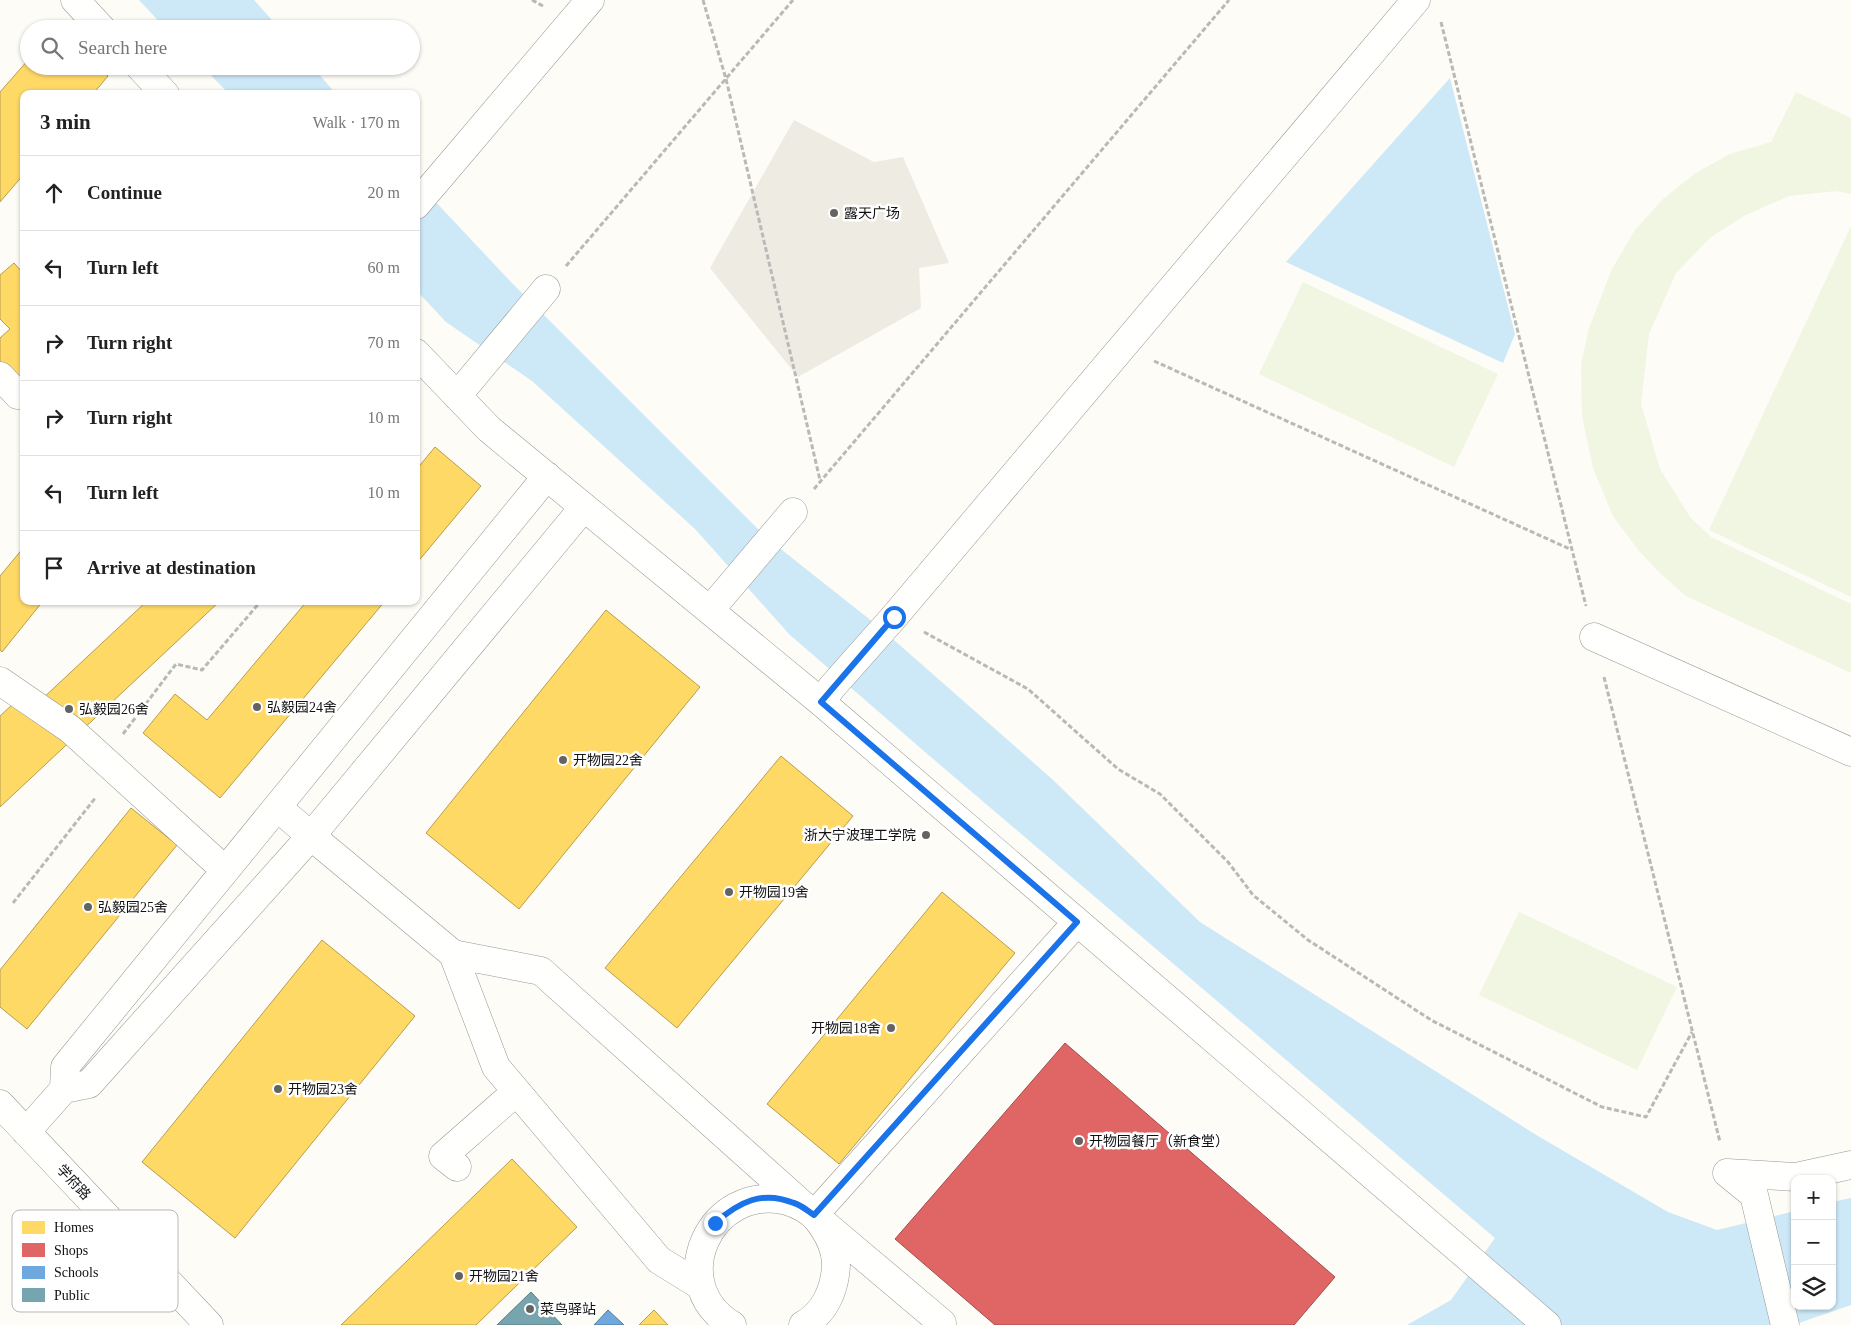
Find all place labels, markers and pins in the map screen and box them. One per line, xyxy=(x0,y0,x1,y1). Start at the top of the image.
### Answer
place label: 露天广场 xyxy=(844,206,900,221)
marker: 露天广场 xyxy=(828,207,840,219)
place label: 弘毅园24舍 xyxy=(267,700,337,715)
marker: 弘毅园24舍 xyxy=(251,701,263,713)
place label: 弘毅园26舍 xyxy=(79,702,149,717)
marker: 弘毅园26舍 xyxy=(63,703,75,715)
place label: 开物园22舍 xyxy=(573,752,643,768)
marker: 开物园22舍 xyxy=(557,754,569,766)
place label: 浙大宁波理工学院 xyxy=(804,827,916,843)
marker: 浙大宁波理工学院 xyxy=(920,829,932,841)
place label: 开物园19舍 xyxy=(739,884,809,900)
marker: 开物园19舍 xyxy=(723,886,735,898)
place label: 弘毅园25舍 xyxy=(98,900,168,915)
marker: 弘毅园25舍 xyxy=(82,901,94,913)
place label: 开物园18舍 xyxy=(811,1020,881,1036)
marker: 开物园18舍 xyxy=(885,1022,897,1034)
place label: 开物园23舍 xyxy=(288,1081,358,1097)
marker: 开物园23舍 xyxy=(272,1083,284,1095)
place label: 开物园餐厅（新食堂） xyxy=(1089,1133,1229,1149)
marker: 开物园餐厅（新食堂） xyxy=(1073,1135,1085,1147)
place label: 开物园21舍 xyxy=(469,1268,539,1284)
marker: 开物园21舍 xyxy=(453,1270,465,1282)
place label: 菜鸟驿站 xyxy=(540,1302,596,1317)
marker: 菜鸟驿站 xyxy=(524,1303,536,1315)

